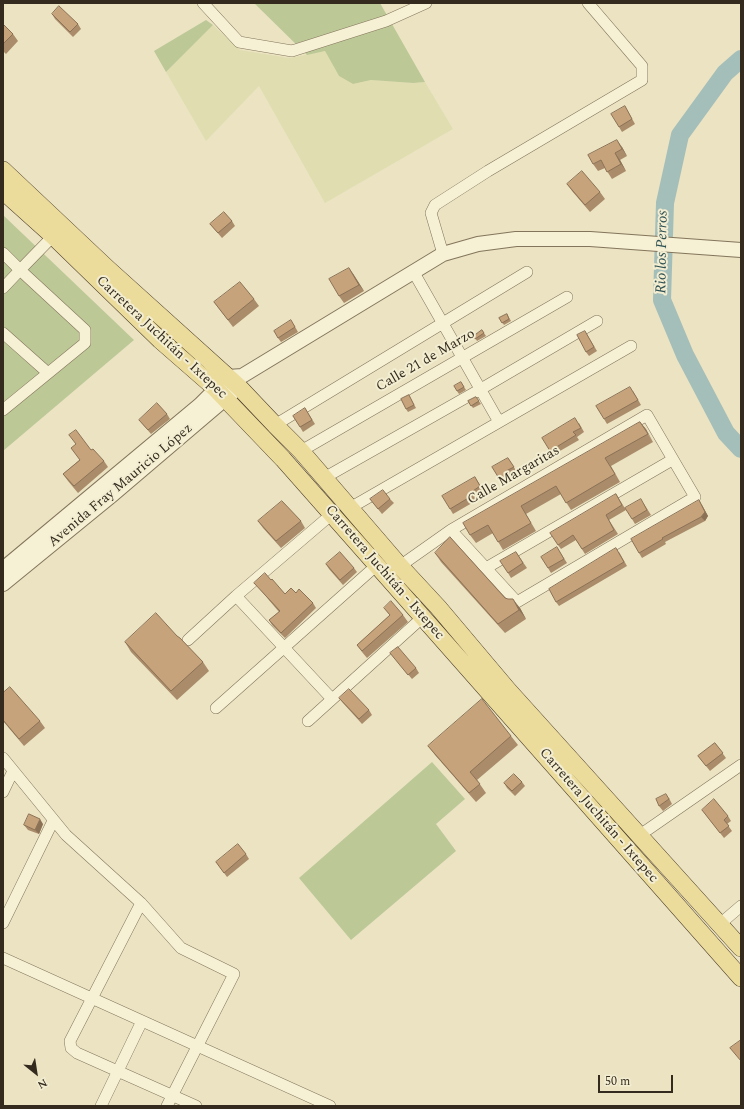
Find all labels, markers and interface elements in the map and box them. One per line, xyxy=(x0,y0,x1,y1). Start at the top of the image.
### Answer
water label: Rio los Perros xyxy=(653,210,673,294)
street label: Carretera Juchitán - Ixtepec xyxy=(92,273,230,403)
street label: Calle 21 de Marzo xyxy=(374,326,478,396)
street label: Avenida Fray Mauricio López xyxy=(45,421,197,551)
street label: Calle Margaritas xyxy=(465,443,563,509)
street label: Carretera Juchitán - Ixtepec xyxy=(321,502,447,644)
street label: Carretera Juchitán - Ixtepec xyxy=(535,745,661,887)
north arrow xyxy=(16,1053,56,1093)
scale bar xyxy=(600,1067,675,1093)
text: 50 m xyxy=(605,1072,630,1091)
text: N xyxy=(34,1074,50,1093)

